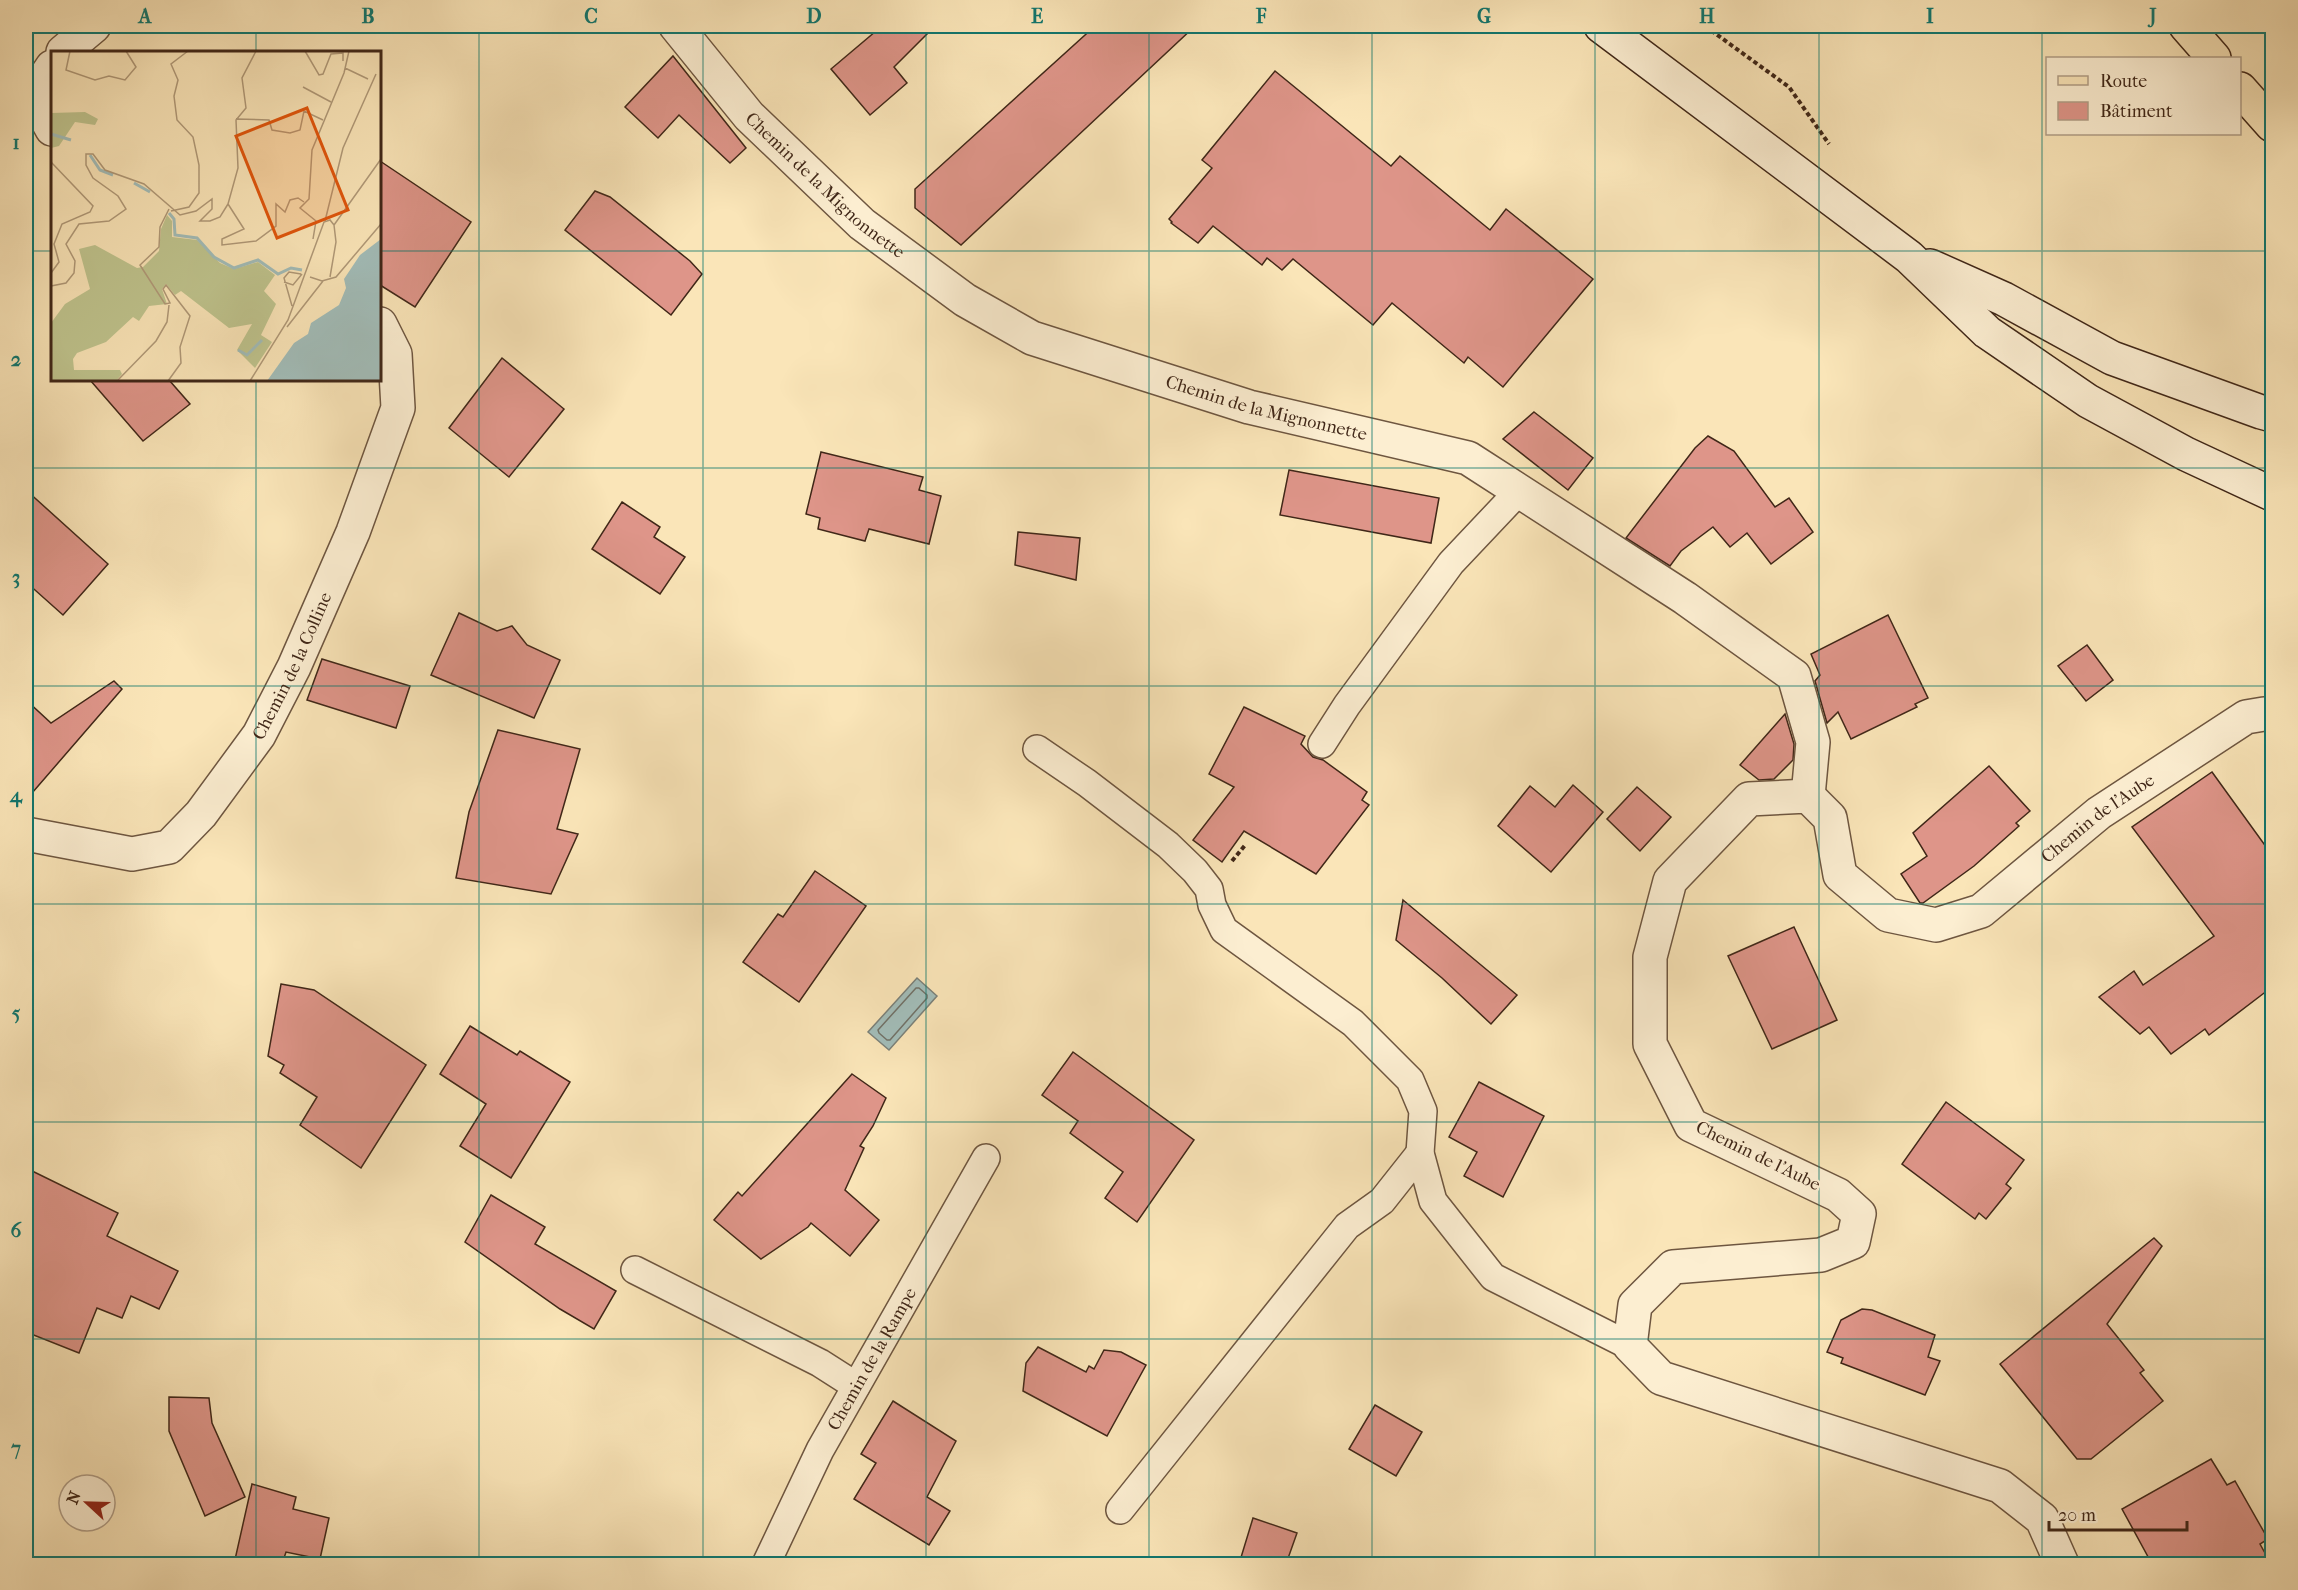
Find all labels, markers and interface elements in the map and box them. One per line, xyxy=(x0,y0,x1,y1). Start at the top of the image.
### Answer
text: A xyxy=(137,5,153,28)
text: B xyxy=(361,5,375,28)
text: C xyxy=(584,5,598,28)
text: D xyxy=(806,5,822,28)
text: E xyxy=(1031,5,1043,28)
text: F xyxy=(1255,5,1267,28)
text: G xyxy=(1477,5,1491,28)
text: H xyxy=(1699,5,1715,28)
text: I xyxy=(1926,5,1934,28)
text: J xyxy=(2147,5,2157,28)
inset map xyxy=(51,51,381,381)
legend xyxy=(2046,57,2241,135)
text: Route xyxy=(2100,71,2147,92)
text: Bâtiment xyxy=(2100,101,2173,122)
street label: Chemin de la Mignonnette xyxy=(741,108,909,263)
text: 1 xyxy=(12,131,20,154)
text: 2 xyxy=(11,348,21,371)
street label: Chemin de la Mignonnette xyxy=(1163,371,1369,445)
text: 3 xyxy=(12,566,20,589)
street label: Chemin de la Colline xyxy=(248,589,336,743)
street label: Chemin de l'Aube xyxy=(2037,769,2158,867)
text: 4 xyxy=(9,784,23,808)
text: 5 xyxy=(12,1002,21,1025)
street label: Chemin de l'Aube xyxy=(1692,1117,1824,1195)
text: 6 xyxy=(11,1219,23,1242)
street label: Chemin de la Rampe xyxy=(823,1284,921,1434)
text: 7 xyxy=(10,1437,21,1460)
north arrow xyxy=(57,1473,117,1533)
text: N xyxy=(62,1488,85,1507)
scale bar xyxy=(2049,1494,2187,1532)
text: 20 m xyxy=(2058,1505,2096,1526)

